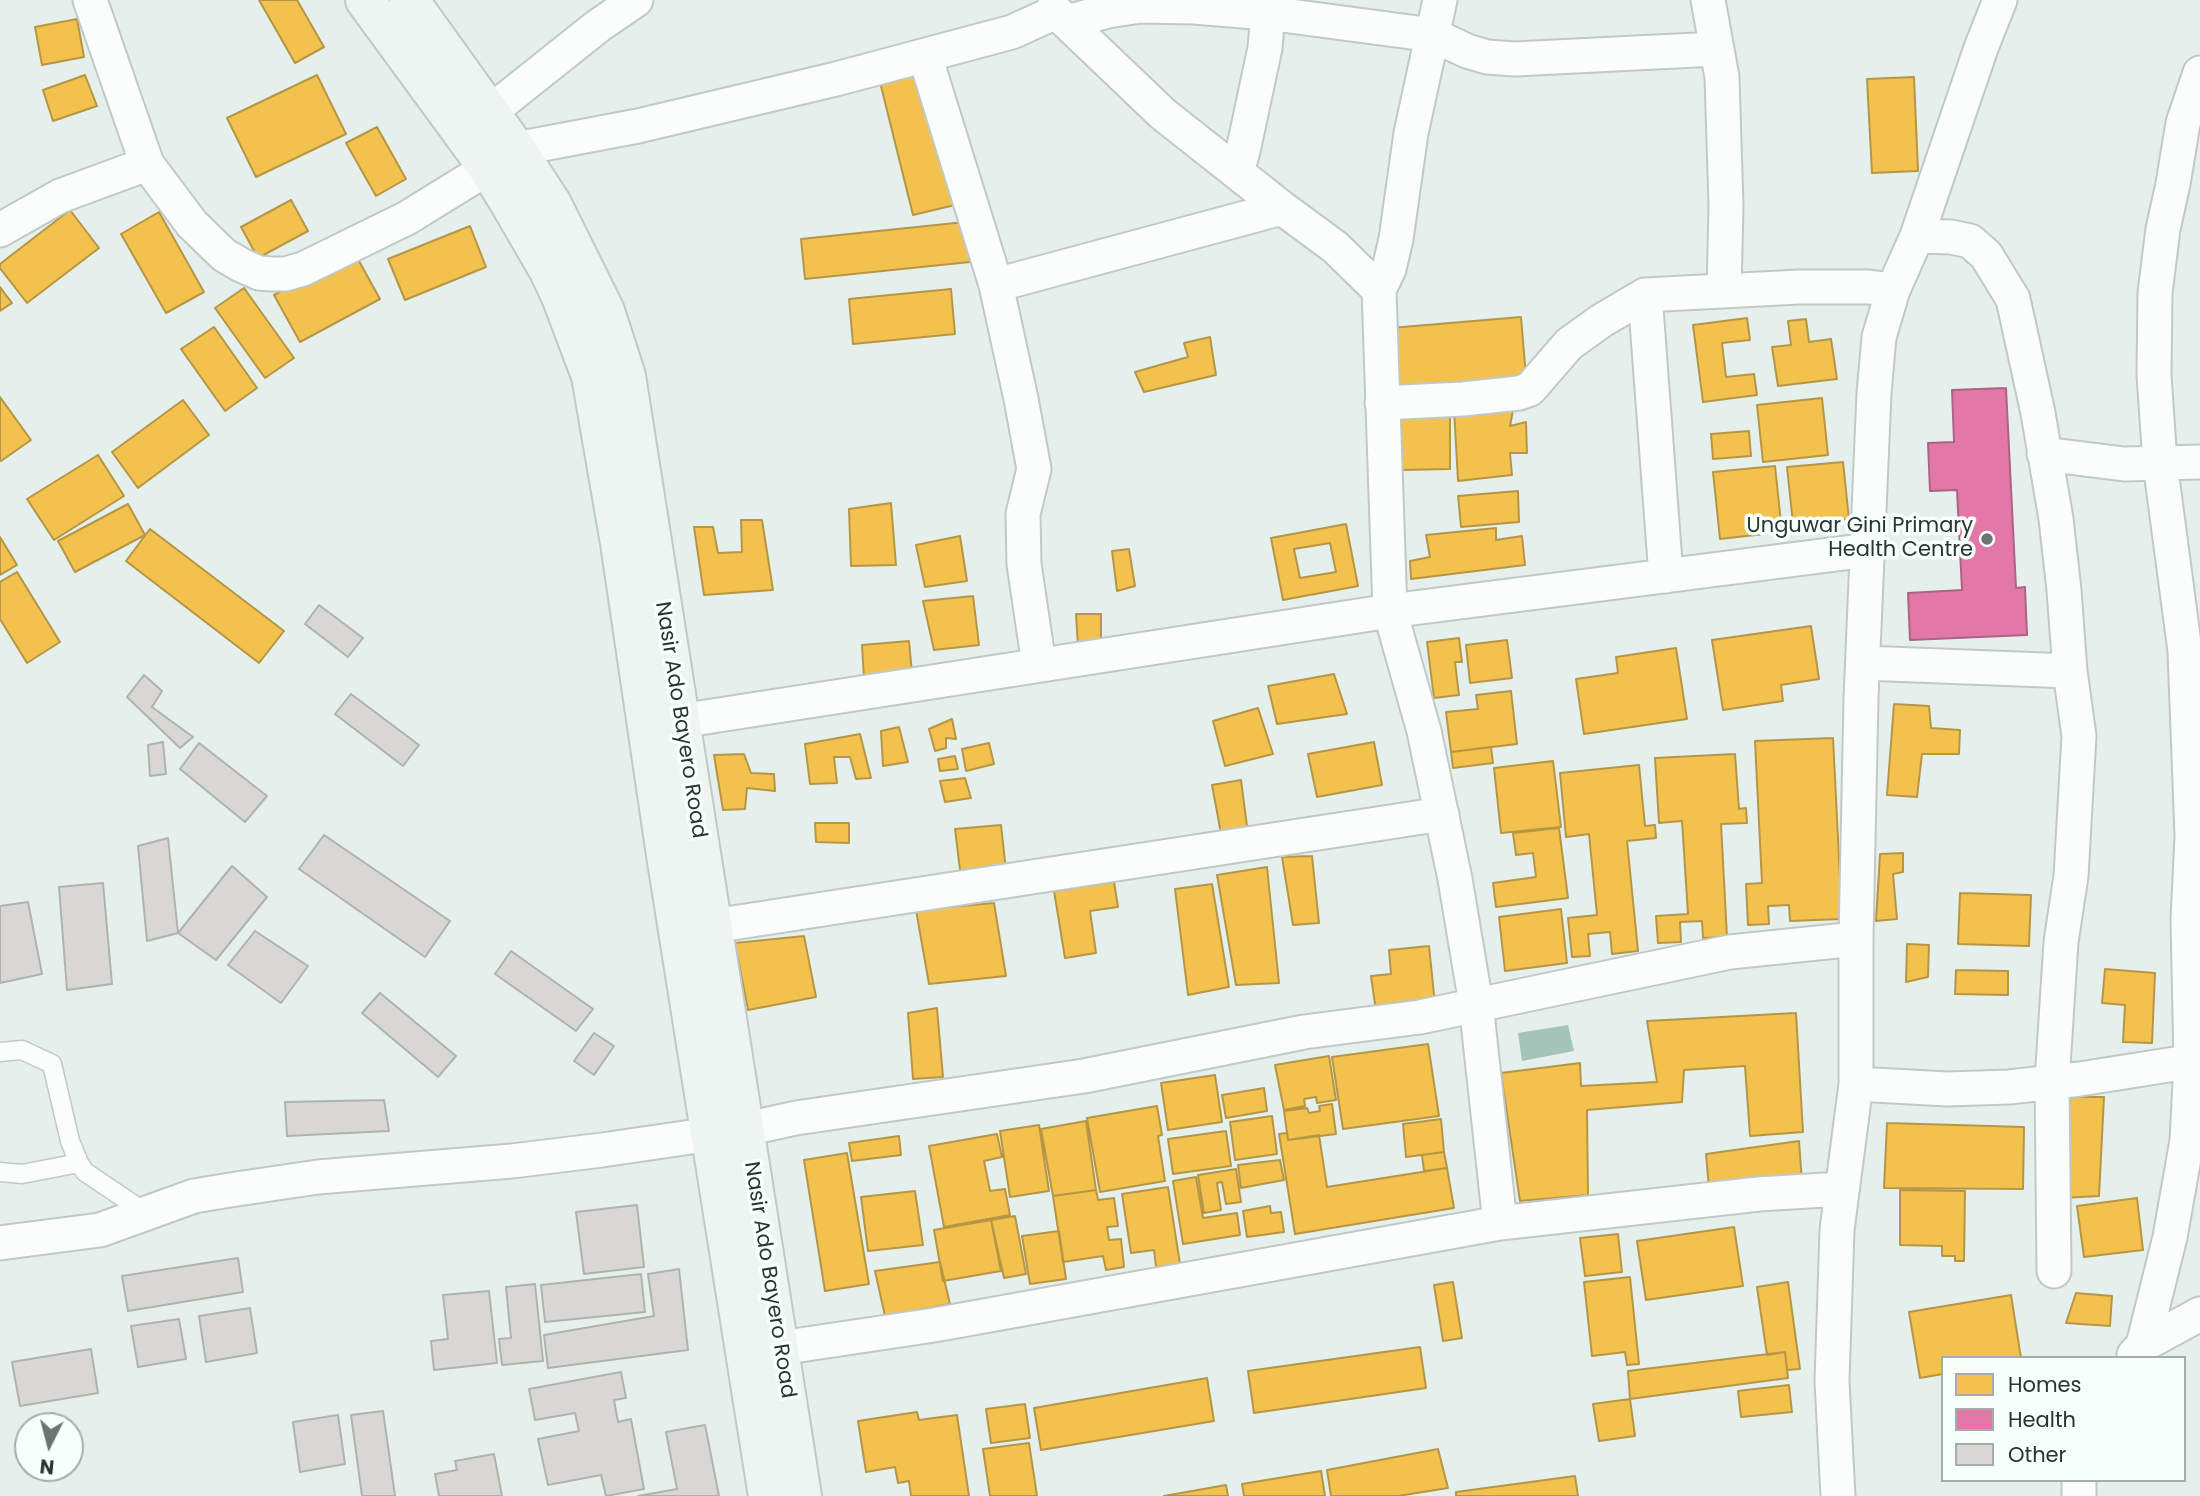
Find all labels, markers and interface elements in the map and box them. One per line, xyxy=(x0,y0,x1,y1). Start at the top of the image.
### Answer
place label: Unguwar Gini Primary Health Centre xyxy=(1747,514,1973,564)
marker: Unguwar Gini Primary Health Centre xyxy=(1979,531,1995,547)
street label: Nasir Ado Bayero Road xyxy=(649,600,711,840)
street label: Nasir Ado Bayero Road xyxy=(738,1160,800,1400)
legend xyxy=(1941,1356,2186,1482)
text: Homes xyxy=(2008,1370,2082,1399)
text: Health xyxy=(2008,1405,2076,1434)
north arrow xyxy=(14,1412,84,1482)
text: Other xyxy=(2008,1440,2066,1469)
text: N xyxy=(38,1452,55,1481)

